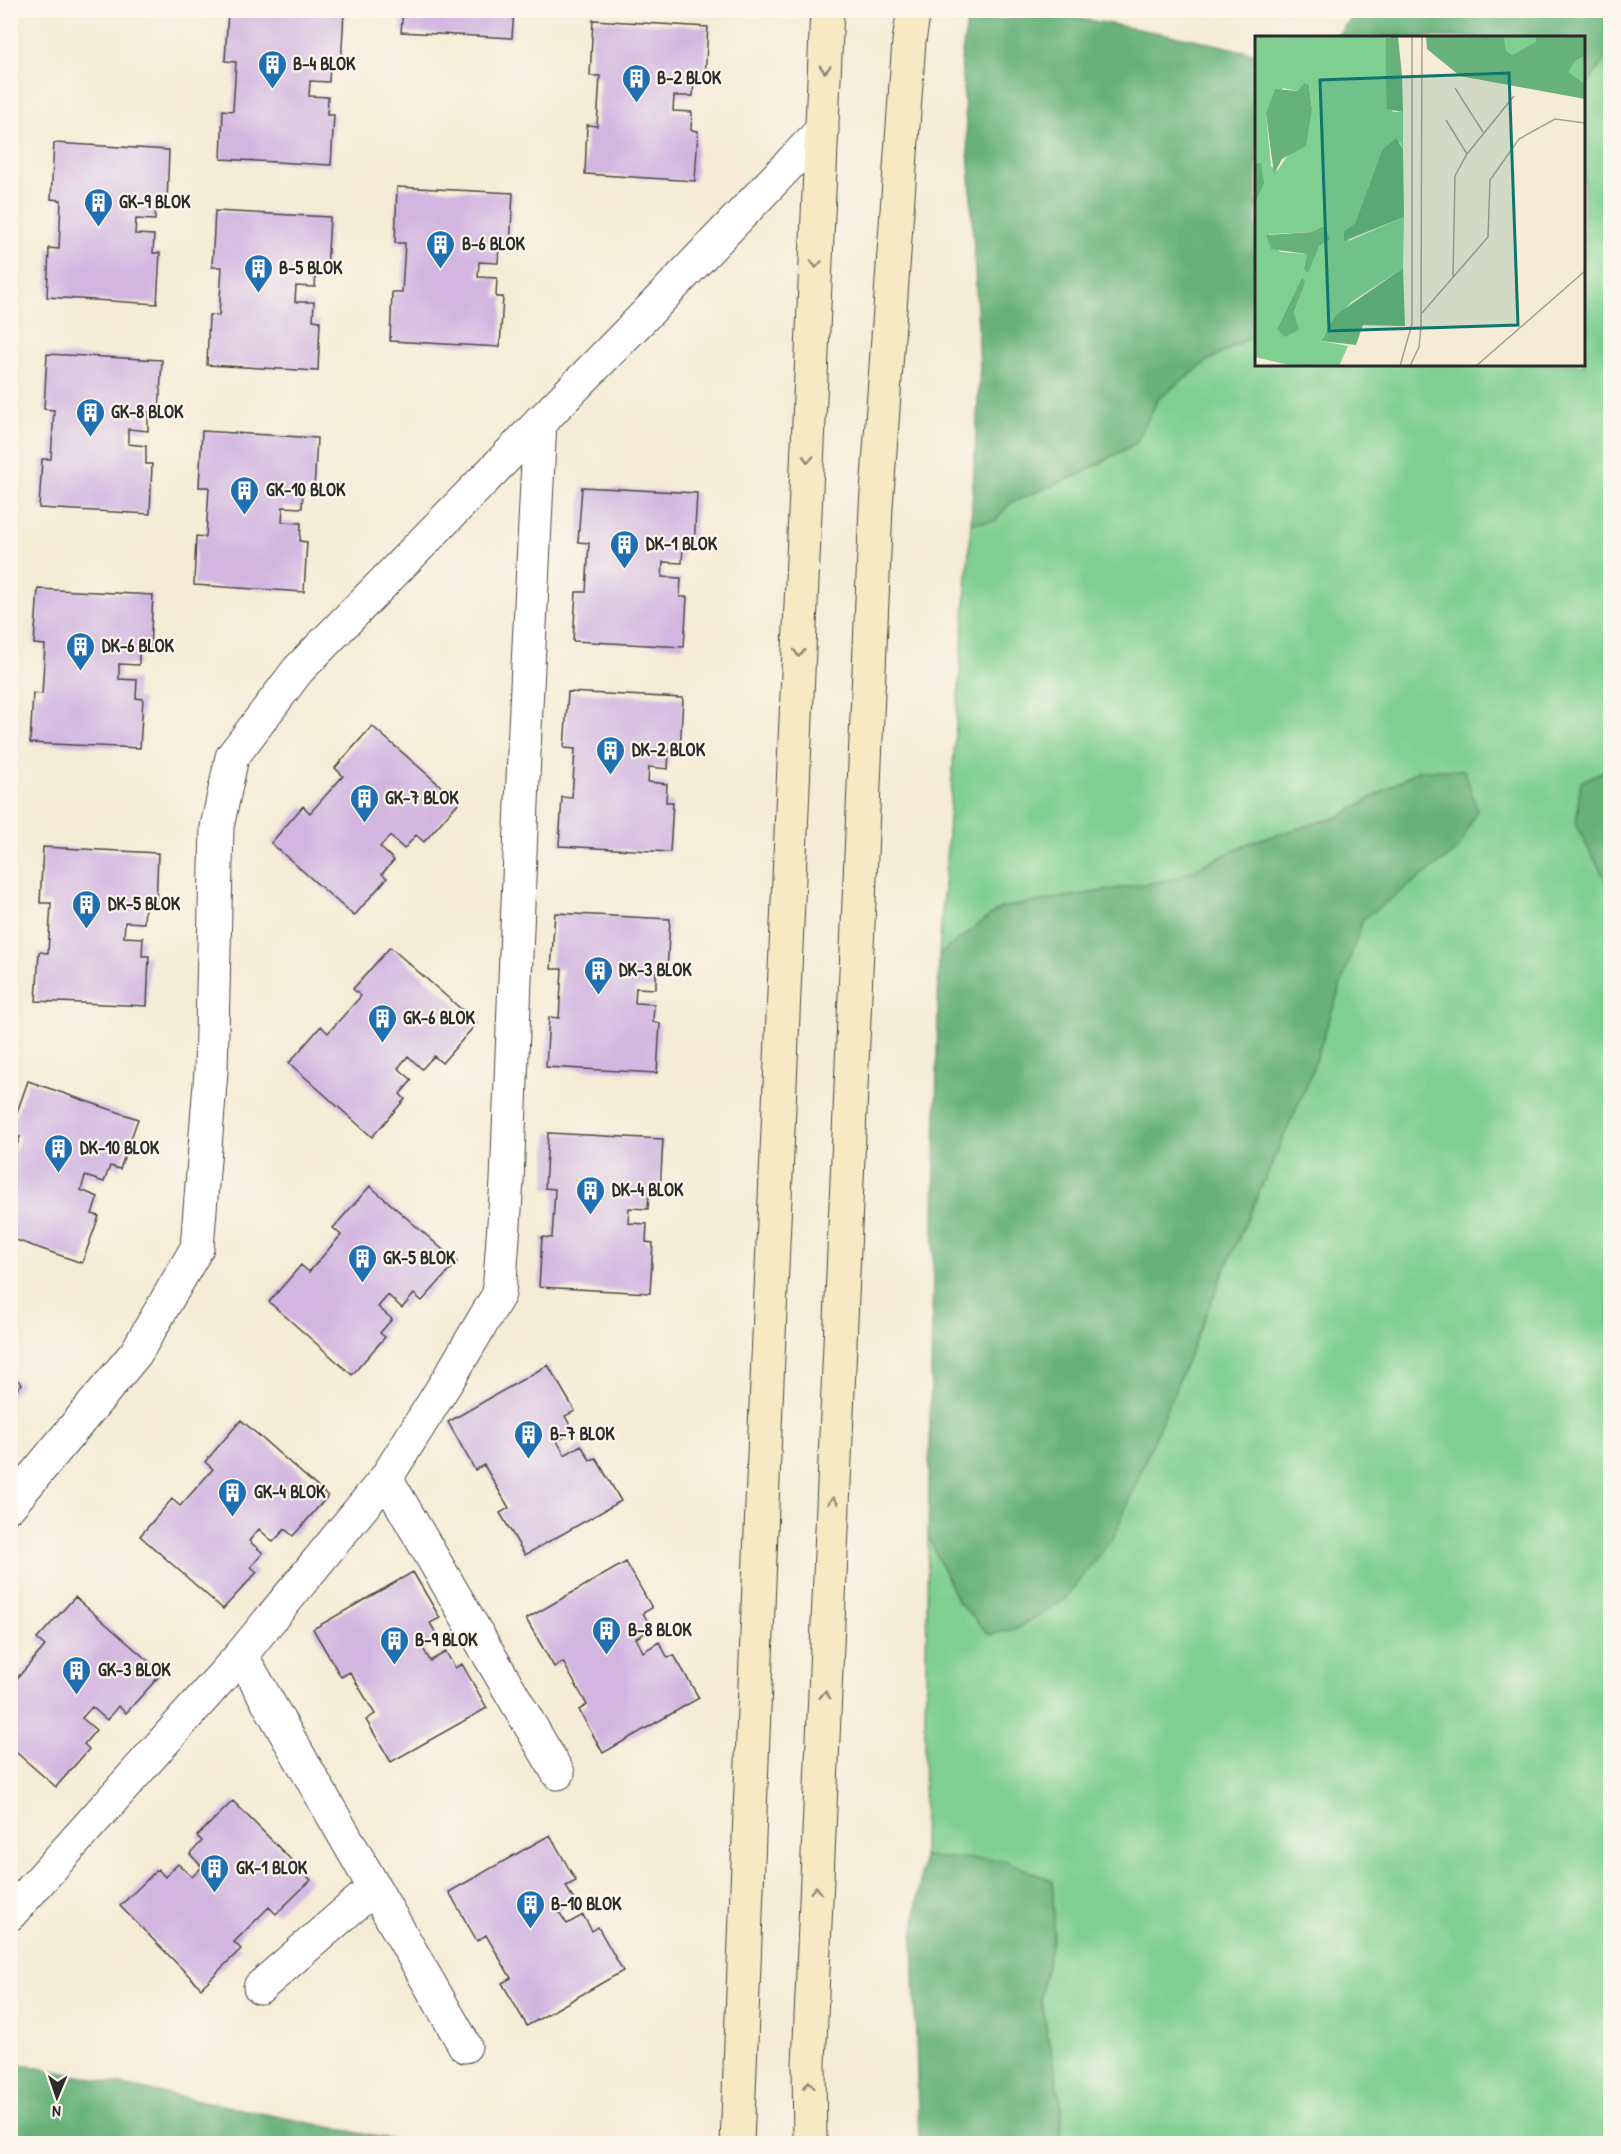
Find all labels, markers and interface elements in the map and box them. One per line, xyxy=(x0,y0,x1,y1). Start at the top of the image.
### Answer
inset map xyxy=(1255,36,1585,366)
building icon: B-4 BLOK xyxy=(256,48,288,90)
place label: B-4 BLOK xyxy=(293,51,356,76)
building icon: B-2 BLOK xyxy=(620,62,652,104)
one-way arrow xyxy=(819,64,831,73)
place label: B-2 BLOK xyxy=(657,65,722,90)
building icon: GK-9 BLOK xyxy=(82,186,114,228)
place label: GK-9 BLOK xyxy=(119,189,191,214)
building icon: B-6 BLOK xyxy=(425,228,457,270)
place label: B-6 BLOK xyxy=(462,231,526,256)
building icon: B-5 BLOK xyxy=(242,252,274,294)
place label: B-5 BLOK xyxy=(279,255,343,280)
one-way arrow xyxy=(810,259,823,268)
building icon: GK-8 BLOK xyxy=(74,396,106,438)
place label: GK-8 BLOK xyxy=(111,399,184,424)
one-way arrow xyxy=(801,454,814,463)
building icon: GK-10 BLOK xyxy=(229,474,261,516)
place label: GK-10 BLOK xyxy=(266,477,346,502)
building icon: DK-1 BLOK xyxy=(609,528,641,570)
place label: DK-1 BLOK xyxy=(646,531,718,556)
building icon: DK-6 BLOK xyxy=(65,630,97,672)
place label: DK-6 BLOK xyxy=(102,633,174,658)
one-way arrow xyxy=(793,649,806,658)
building icon: DK-2 BLOK xyxy=(595,734,627,776)
place label: DK-2 BLOK xyxy=(632,737,706,762)
building icon: GK-7 BLOK xyxy=(348,782,380,824)
place label: GK-7 BLOK xyxy=(385,785,459,810)
building icon: DK-5 BLOK xyxy=(71,888,103,930)
place label: DK-5 BLOK xyxy=(108,891,181,916)
building icon: DK-3 BLOK xyxy=(582,954,614,996)
place label: DK-3 BLOK xyxy=(619,957,692,982)
building icon: GK-6 BLOK xyxy=(366,1002,398,1044)
place label: GK-6 BLOK xyxy=(403,1005,475,1030)
building icon: DK-10 BLOK xyxy=(43,1132,75,1174)
place label: DK-10 BLOK xyxy=(80,1135,160,1160)
building icon: DK-4 BLOK xyxy=(575,1174,607,1216)
place label: DK-4 BLOK xyxy=(612,1177,684,1202)
building icon: GK-5 BLOK xyxy=(346,1242,378,1284)
place label: GK-5 BLOK xyxy=(383,1245,456,1270)
building icon: B-7 BLOK xyxy=(513,1418,545,1460)
place label: B-7 BLOK xyxy=(550,1421,615,1446)
building icon: GK-4 BLOK xyxy=(217,1476,249,1518)
place label: GK-4 BLOK xyxy=(254,1479,326,1504)
one-way arrow xyxy=(827,1496,840,1505)
building icon: B-8 BLOK xyxy=(591,1614,623,1656)
place label: B-8 BLOK xyxy=(628,1617,692,1642)
building icon: B-9 BLOK xyxy=(378,1624,410,1666)
place label: B-9 BLOK xyxy=(415,1627,478,1652)
building icon: GK-3 BLOK xyxy=(61,1654,93,1696)
place label: GK-3 BLOK xyxy=(98,1657,171,1682)
one-way arrow xyxy=(818,1691,831,1700)
building icon: GK-1 BLOK xyxy=(199,1852,231,1894)
place label: GK-1 BLOK xyxy=(236,1855,308,1880)
one-way arrow xyxy=(810,1886,823,1895)
building icon: B-10 BLOK xyxy=(514,1888,546,1930)
place label: B-10 BLOK xyxy=(551,1891,622,1916)
north arrow xyxy=(27,2067,87,2127)
one-way arrow xyxy=(803,2081,815,2090)
text: N xyxy=(51,2101,61,2123)

